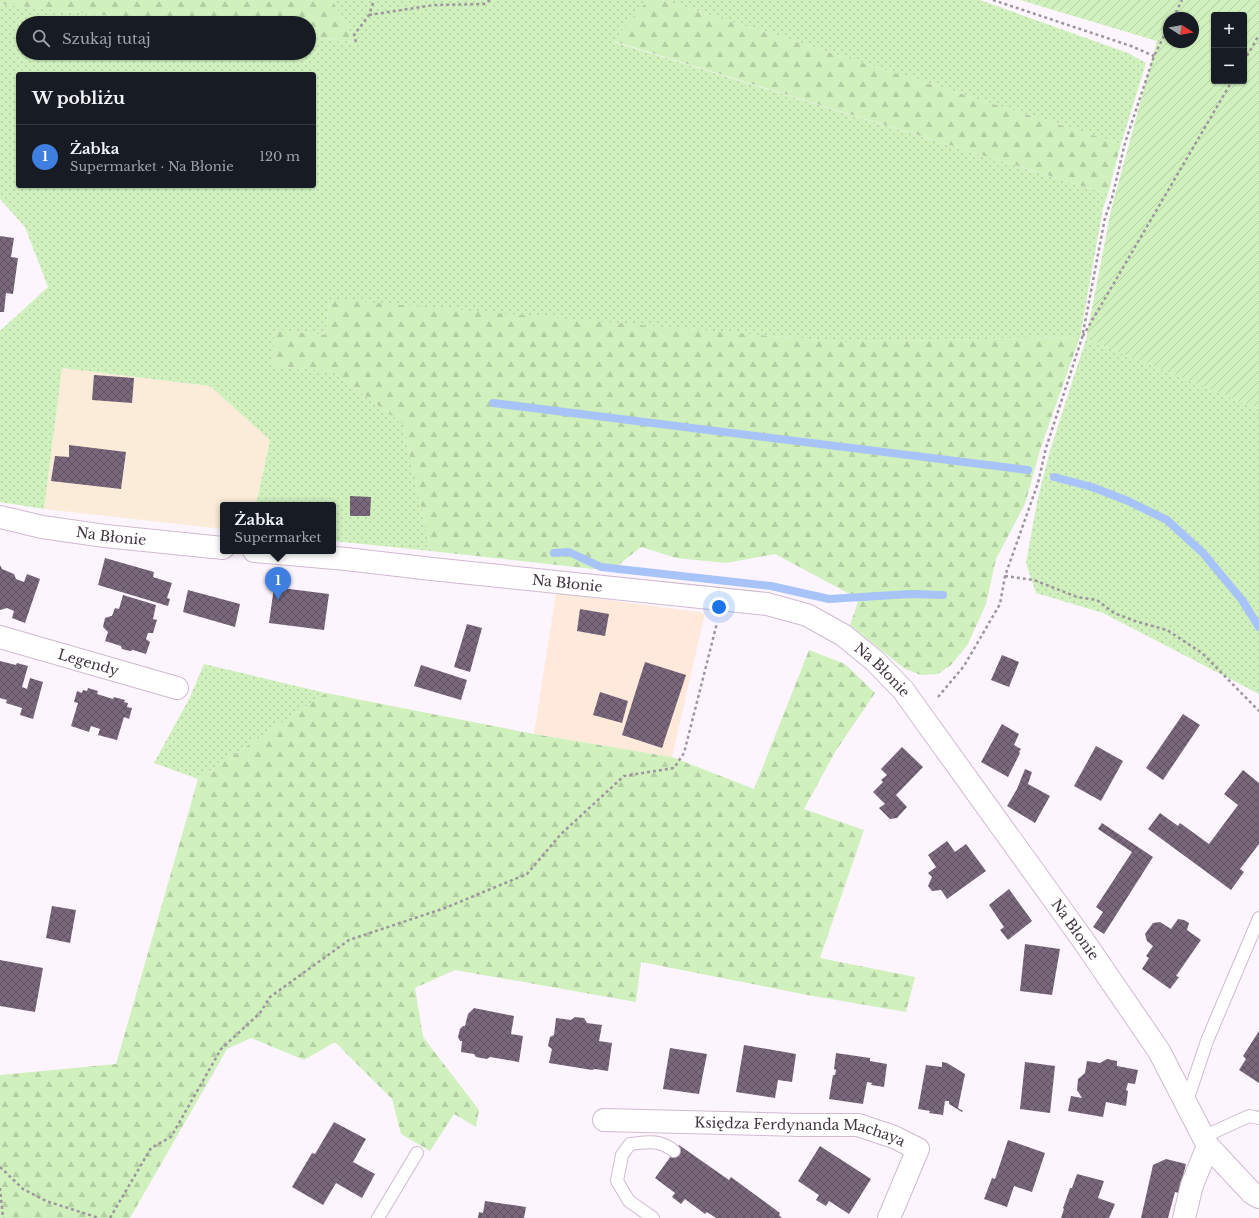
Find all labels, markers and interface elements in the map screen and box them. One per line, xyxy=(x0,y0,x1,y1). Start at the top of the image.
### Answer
north arrow xyxy=(1163,12,1199,48)
map controls xyxy=(1211,12,1247,84)
button: + xyxy=(1211,12,1247,48)
search box xyxy=(16,16,316,60)
icon: search xyxy=(30,27,52,49)
text: Szukaj tutaj xyxy=(62,29,151,48)
button: − xyxy=(1211,48,1247,84)
text: W pobliżu xyxy=(32,88,125,109)
text: Żabka xyxy=(70,139,119,158)
text: 1 xyxy=(42,148,48,165)
text: 120 m xyxy=(259,148,300,165)
text: Supermarket · Na Błonie xyxy=(70,158,234,175)
popup xyxy=(220,502,336,554)
text: Żabka xyxy=(235,510,284,529)
street label: Na Błonie xyxy=(75,523,147,549)
text: Supermarket xyxy=(235,529,321,546)
pin: 1 xyxy=(265,567,291,600)
street label: Na Błonie xyxy=(531,571,603,596)
your location xyxy=(709,597,729,617)
street label: Na Błonie xyxy=(851,639,914,700)
street label: Legendy xyxy=(56,645,121,680)
street label: Na Błonie xyxy=(1047,895,1103,964)
street label: Księdza Ferdynanda Machaya xyxy=(694,1113,909,1150)

